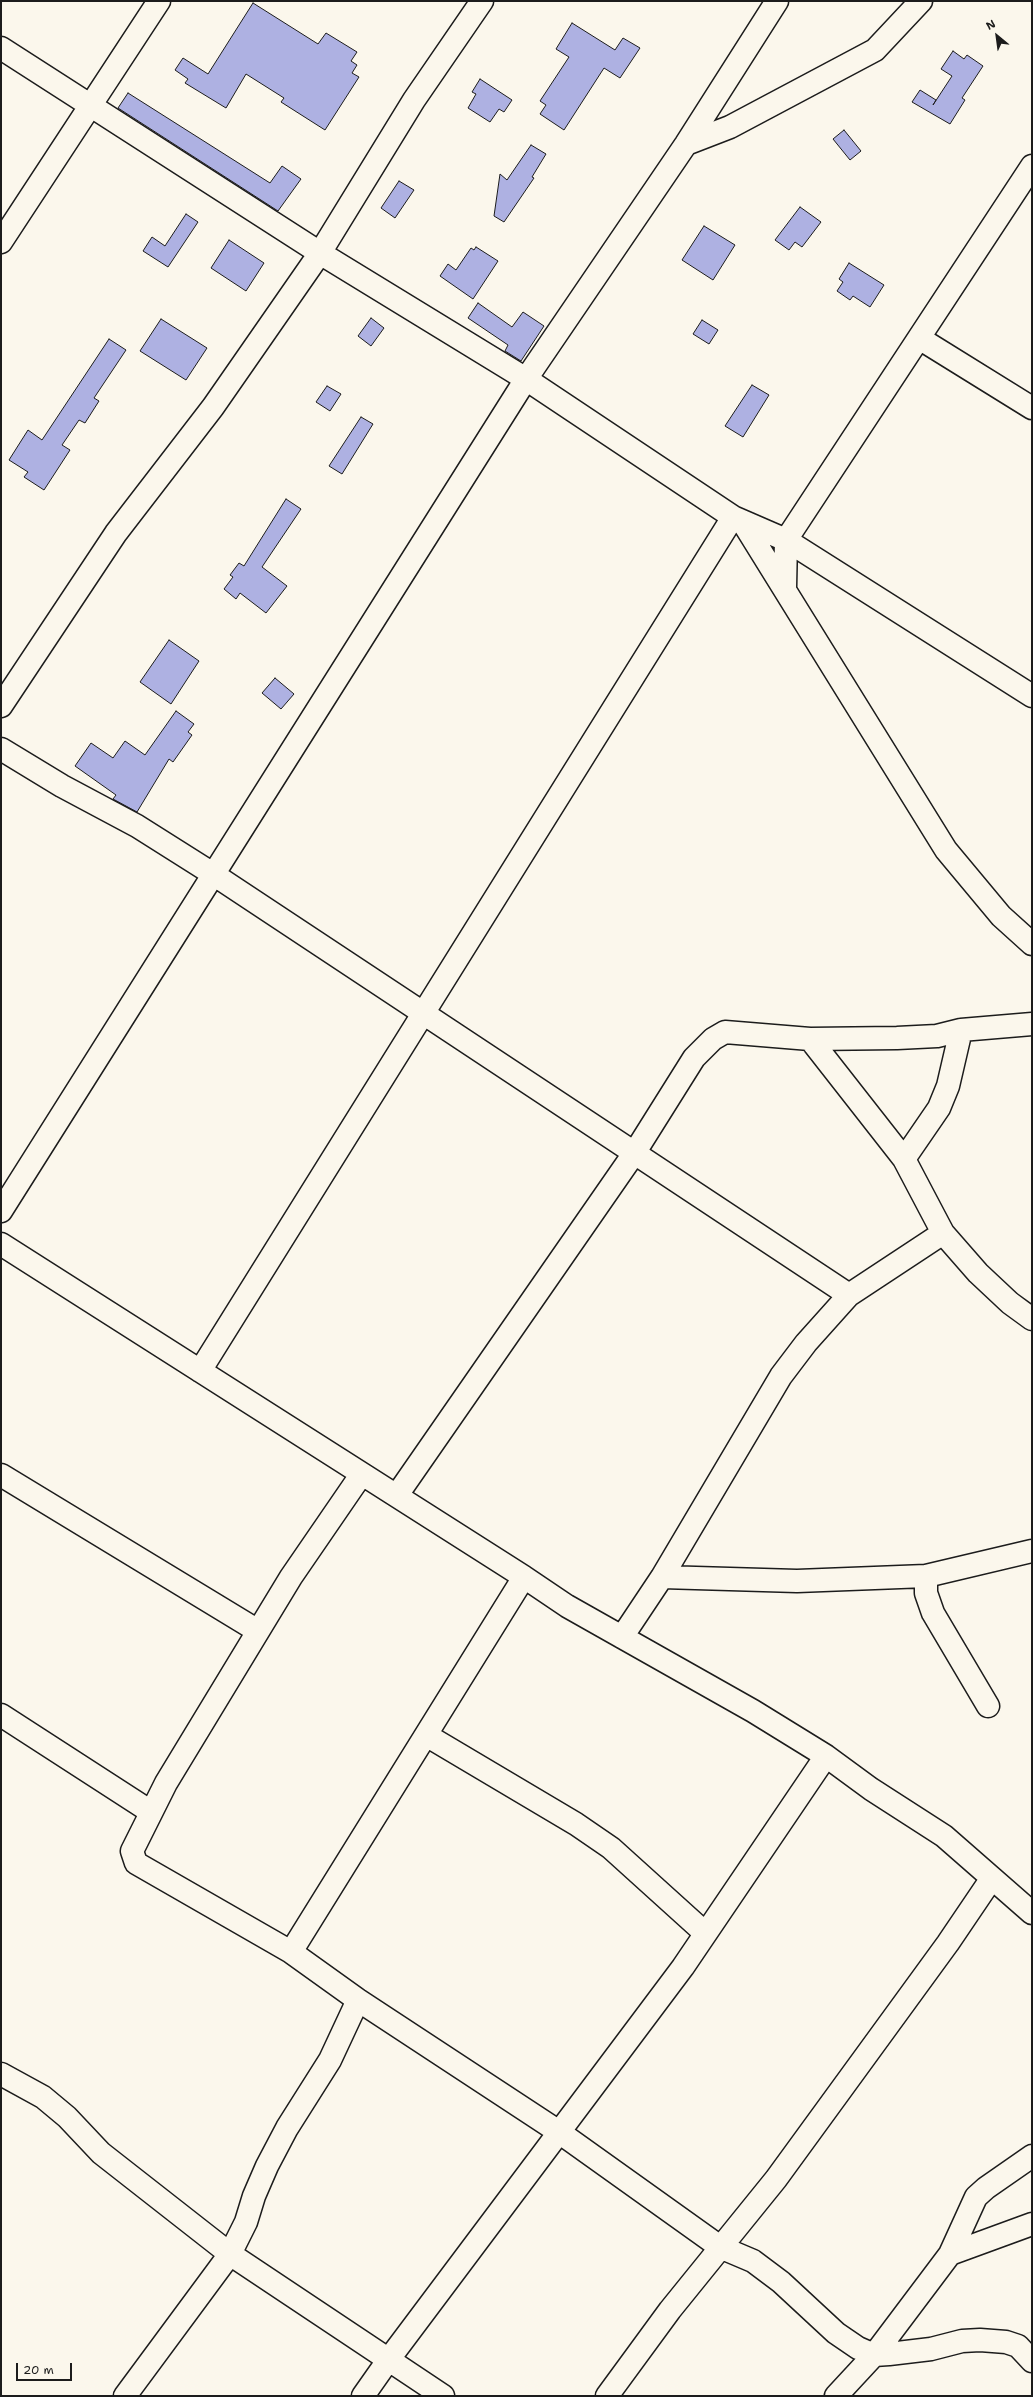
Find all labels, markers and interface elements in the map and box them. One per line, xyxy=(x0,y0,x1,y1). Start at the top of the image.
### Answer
north arrow xyxy=(977,16,1017,56)
text: N xyxy=(983,16,998,34)
scale bar xyxy=(18,2355,74,2381)
text: 20 m xyxy=(23,2362,54,2378)

